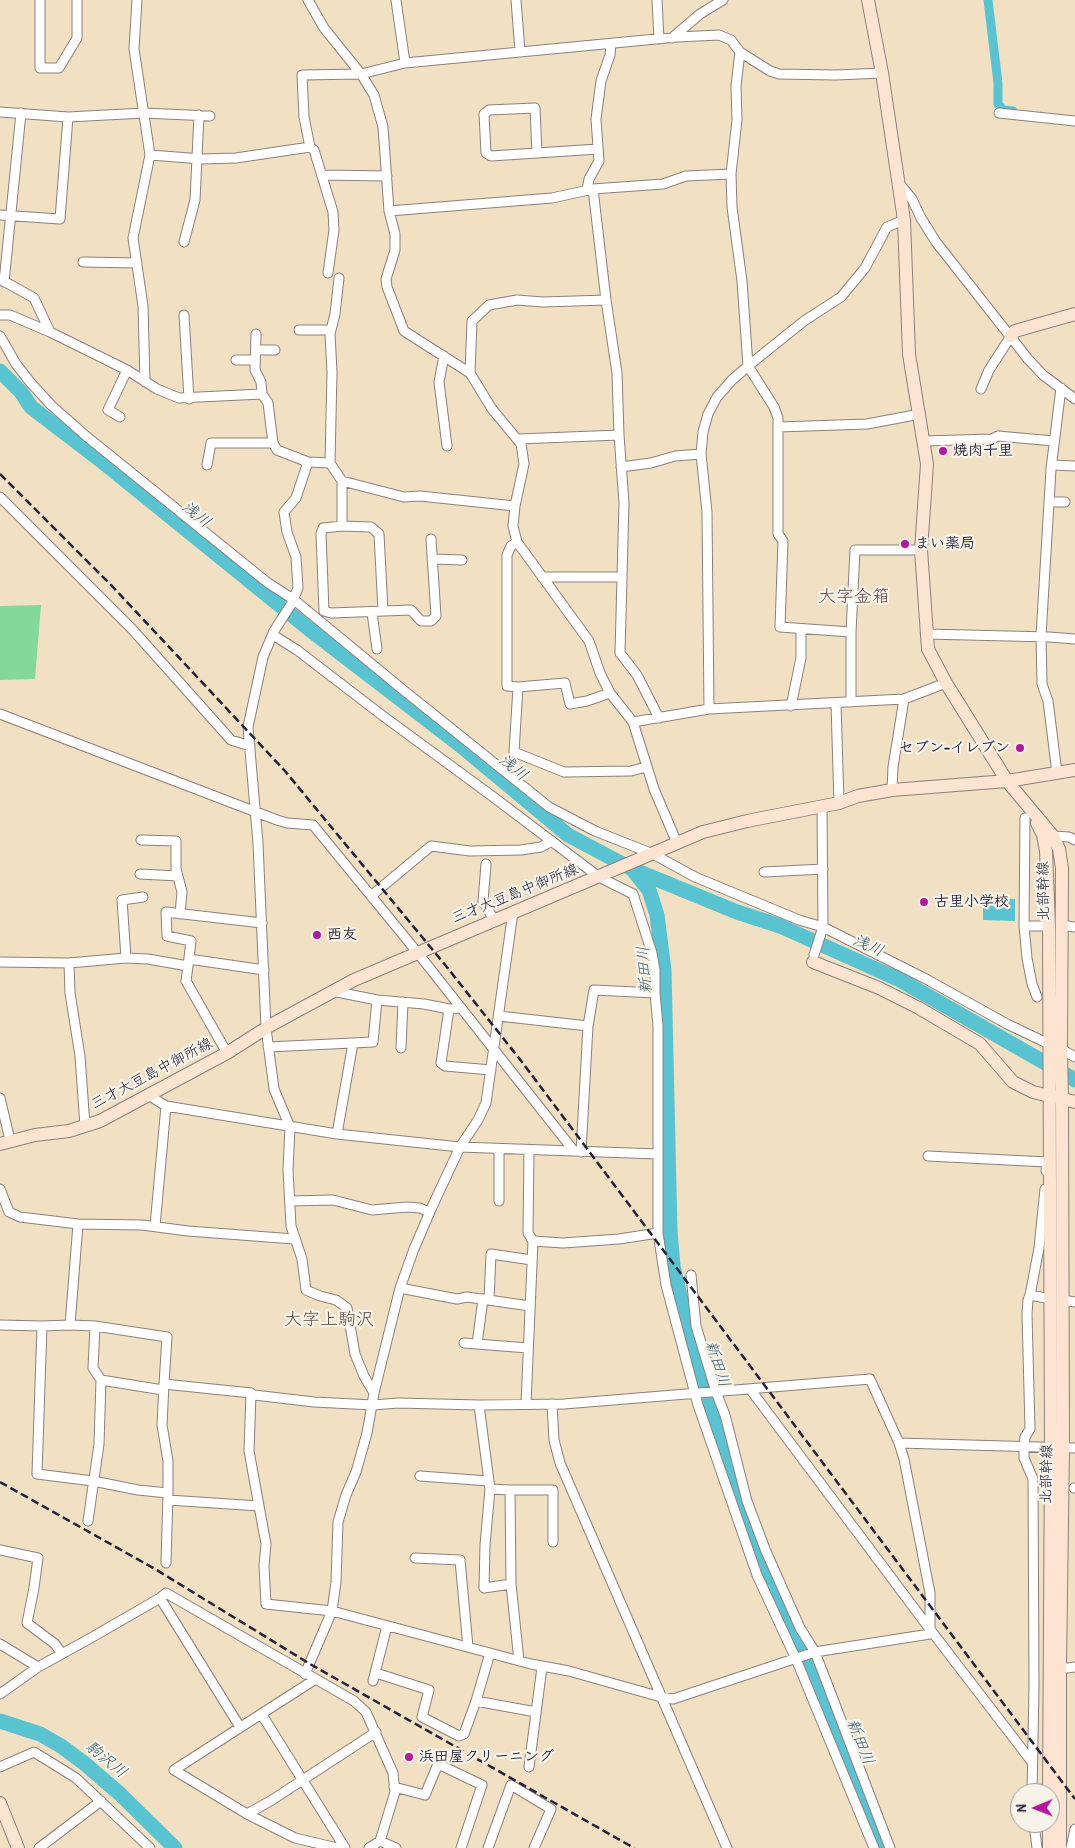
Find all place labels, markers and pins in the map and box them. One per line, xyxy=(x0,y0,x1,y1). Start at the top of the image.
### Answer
place label: 焼肉千里 xyxy=(953,442,1013,460)
marker: 焼肉千里 xyxy=(937,445,949,457)
place label: まい薬局 xyxy=(915,535,975,553)
marker: まい薬局 xyxy=(899,538,911,550)
place label: セブン-イレブン xyxy=(899,739,1010,757)
marker: セブン-イレブン xyxy=(1014,742,1026,754)
place label: 古里小学校 xyxy=(934,893,1009,911)
marker: 古里小学校 xyxy=(918,896,930,908)
place label: 西友 xyxy=(327,926,357,944)
marker: 西友 xyxy=(311,929,323,941)
place label: 浜田屋クリーニング xyxy=(419,1748,554,1766)
marker: 浜田屋クリーニング xyxy=(403,1751,415,1763)

